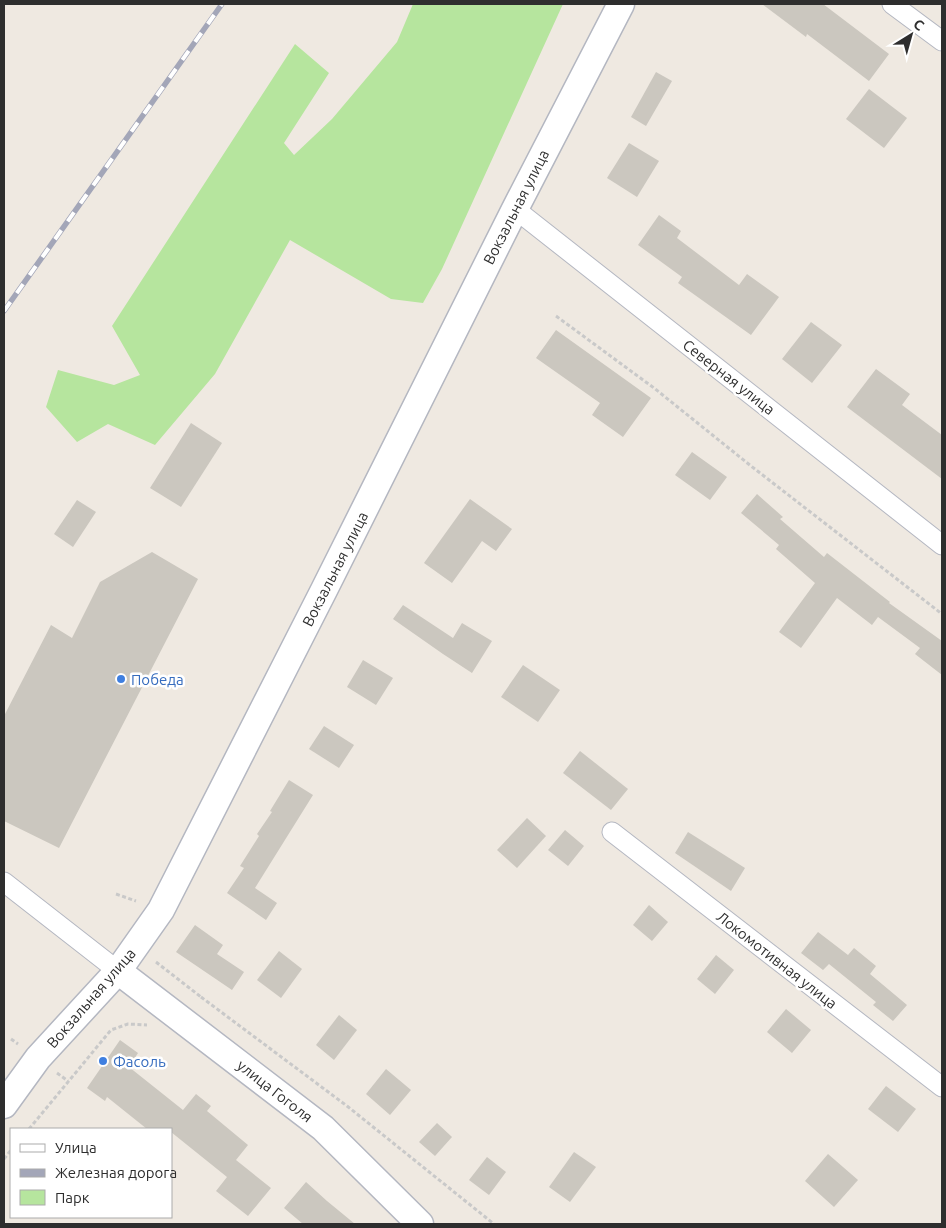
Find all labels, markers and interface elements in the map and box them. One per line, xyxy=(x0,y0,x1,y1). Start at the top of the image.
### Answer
north arrow xyxy=(886,10,936,60)
text: С xyxy=(910,16,927,34)
street label: Вокзальная улица xyxy=(480,147,552,267)
street label: Северная улица xyxy=(680,336,778,418)
street label: Вокзальная улица xyxy=(299,509,371,629)
place label: Победа xyxy=(131,671,184,688)
marker: Победа xyxy=(115,673,127,685)
street label: Локомотивная улица xyxy=(713,908,841,1012)
street label: Вокзальная улица xyxy=(43,945,139,1051)
place label: Фасоль xyxy=(113,1053,166,1070)
marker: Фасоль xyxy=(97,1055,109,1067)
street label: улица Гоголя xyxy=(234,1056,316,1126)
legend xyxy=(10,1128,172,1218)
text: Улица xyxy=(55,1139,97,1156)
text: Железная дорога xyxy=(55,1164,177,1181)
text: Парк xyxy=(55,1189,90,1206)

